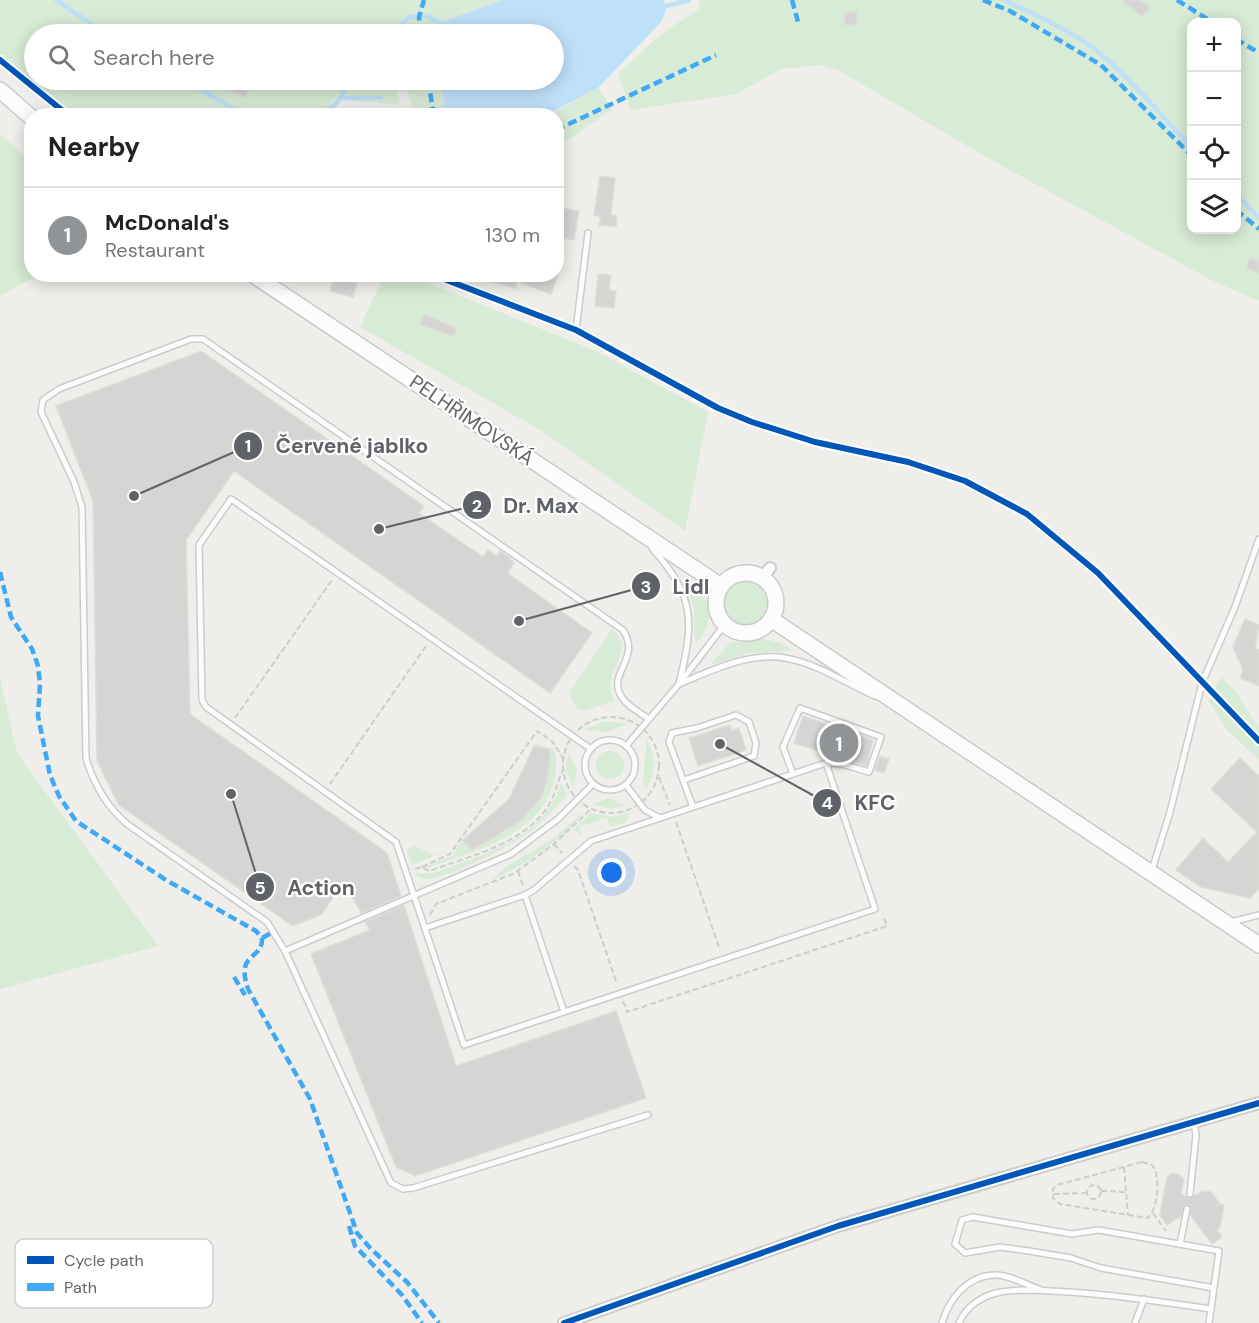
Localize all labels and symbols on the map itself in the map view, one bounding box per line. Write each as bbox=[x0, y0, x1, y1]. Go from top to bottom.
street label: PELHŘIMOVSKÁ bbox=[405, 369, 539, 471]
callout: Červené jablko bbox=[233, 426, 440, 465]
text: Červené jablko bbox=[276, 432, 428, 460]
text: 1 bbox=[245, 434, 251, 458]
callout: Dr. Max bbox=[462, 486, 591, 525]
text: Dr. Max bbox=[503, 492, 579, 520]
text: 2 bbox=[472, 494, 482, 518]
callout: Lidl bbox=[631, 567, 721, 606]
text: Lidl bbox=[673, 573, 709, 601]
text: 3 bbox=[641, 575, 651, 599]
pin: 1 bbox=[820, 720, 858, 766]
callout: KFC bbox=[812, 783, 907, 822]
text: KFC bbox=[855, 789, 895, 817]
text: 4 bbox=[821, 791, 833, 815]
your location bbox=[597, 858, 626, 887]
callout: Action bbox=[245, 868, 367, 907]
text: Action bbox=[287, 874, 355, 902]
text: 5 bbox=[254, 876, 266, 900]
legend bbox=[15, 1239, 213, 1308]
text: Cycle path bbox=[64, 1250, 144, 1271]
text: Path bbox=[64, 1277, 97, 1298]

